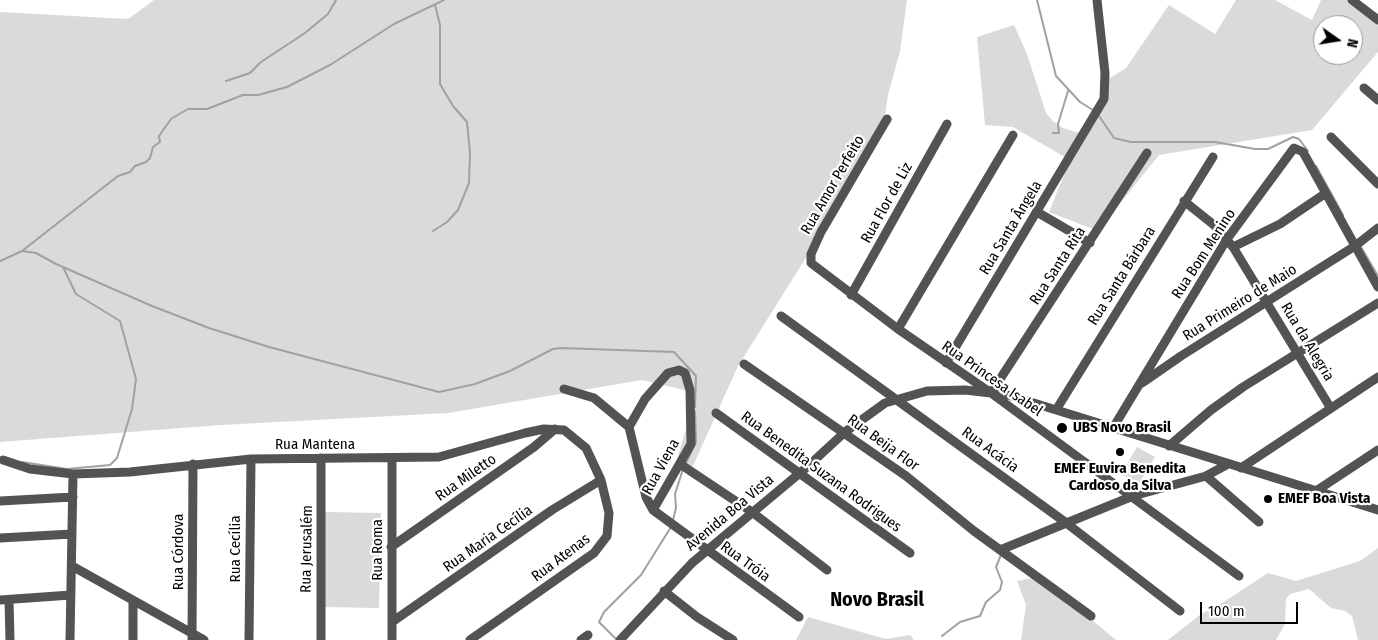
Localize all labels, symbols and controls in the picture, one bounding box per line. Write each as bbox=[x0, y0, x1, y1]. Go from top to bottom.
north arrow bbox=[1313, 15, 1363, 65]
text: N bbox=[1343, 37, 1361, 49]
street label: Rua Amor Perfeito bbox=[797, 132, 869, 238]
street label: Rua Flor de Liz bbox=[858, 160, 916, 246]
street label: Rua Santa Ângela bbox=[976, 178, 1046, 278]
street label: Rua Bom Menino bbox=[1168, 206, 1240, 302]
street label: Rua Santa Bárbara bbox=[1084, 223, 1160, 329]
street label: Rua Santa Rita bbox=[1026, 224, 1090, 308]
street label: Rua Primeiro de Maio bbox=[1180, 261, 1300, 345]
street label: Rua da Alegria bbox=[1277, 299, 1337, 385]
street label: Rua Princesa Isabel bbox=[938, 337, 1046, 421]
street label: Rua Benedita Suzana Rodrigues bbox=[737, 408, 905, 536]
street label: Rua Beija Flor bbox=[844, 411, 922, 475]
place label: UBS Novo Brasil bbox=[1073, 419, 1171, 437]
marker: UBS Novo Brasil bbox=[1055, 421, 1069, 435]
street label: Rua Acácia bbox=[958, 423, 1022, 477]
street label: Rua Mantena bbox=[275, 436, 355, 454]
street label: Rua Viena bbox=[638, 436, 684, 498]
marker: EMEF Euvira Benedita Cardoso da Silva bbox=[1114, 446, 1126, 458]
street label: Rua Miletto bbox=[432, 451, 500, 505]
place label: EMEF Euvira Benedita Cardoso da Silva bbox=[1054, 460, 1186, 495]
street label: Avenida Boa Vista bbox=[682, 471, 778, 555]
place label: EMEF Boa Vista bbox=[1278, 490, 1371, 508]
marker: EMEF Boa Vista bbox=[1262, 493, 1274, 505]
street label: Rua Maria Cecília bbox=[440, 502, 536, 576]
street label: Rua Jerusalém bbox=[297, 505, 317, 593]
street label: Rua Córdova bbox=[170, 514, 188, 590]
street label: Rua Cecília bbox=[227, 515, 245, 583]
street label: Rua Roma bbox=[369, 519, 387, 581]
street label: Rua Atenas bbox=[528, 530, 594, 586]
street label: Rua Tróia bbox=[717, 538, 773, 586]
district label: Novo Brasil bbox=[830, 588, 924, 612]
scale bar bbox=[1203, 592, 1300, 624]
text: 100 m bbox=[1208, 602, 1245, 620]

